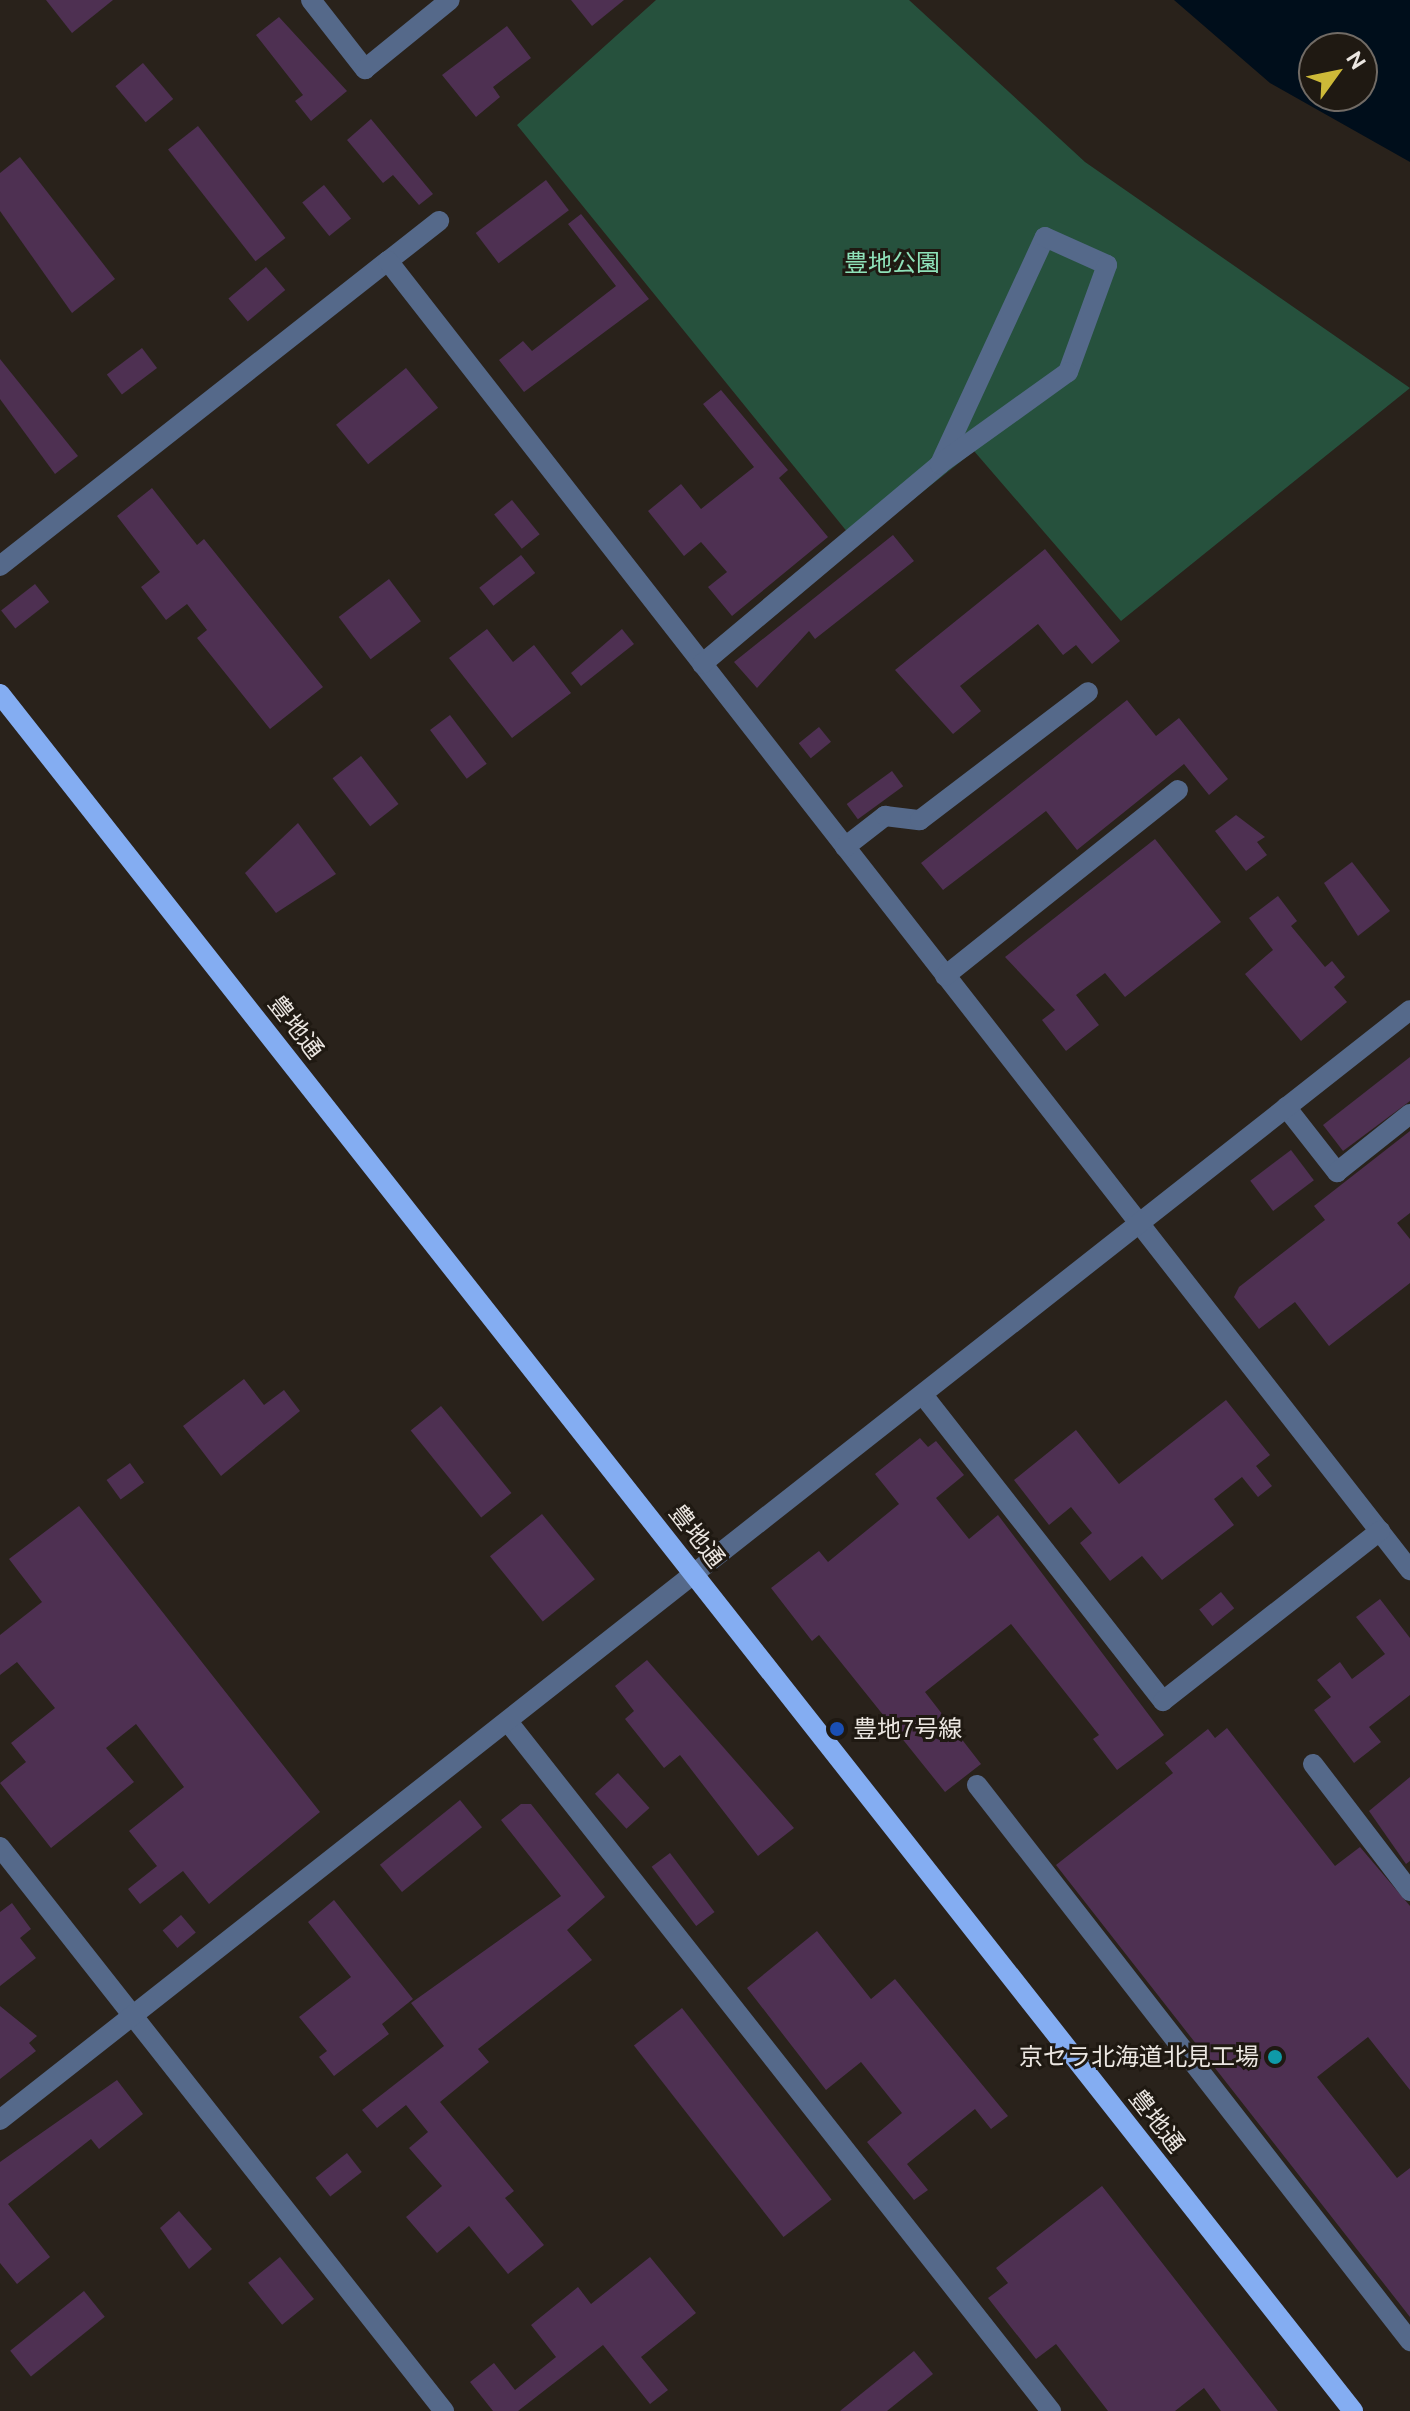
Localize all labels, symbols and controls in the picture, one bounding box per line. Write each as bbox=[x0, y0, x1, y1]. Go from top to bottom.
north arrow bbox=[1298, 32, 1378, 112]
text: N bbox=[1342, 46, 1372, 73]
park label: 豊地公園 bbox=[844, 249, 940, 277]
street label: 豊地通 bbox=[262, 990, 330, 1064]
street label: 豊地通 bbox=[663, 1499, 731, 1573]
place label: 豊地7号線 bbox=[853, 1715, 963, 1743]
marker: 豊地7号線 bbox=[828, 1720, 846, 1738]
place label: 京セラ北海道北見工場 bbox=[1019, 2043, 1259, 2071]
marker: 京セラ北海道北見工場 bbox=[1266, 2048, 1284, 2066]
street label: 豊地通 bbox=[1123, 2084, 1191, 2158]

